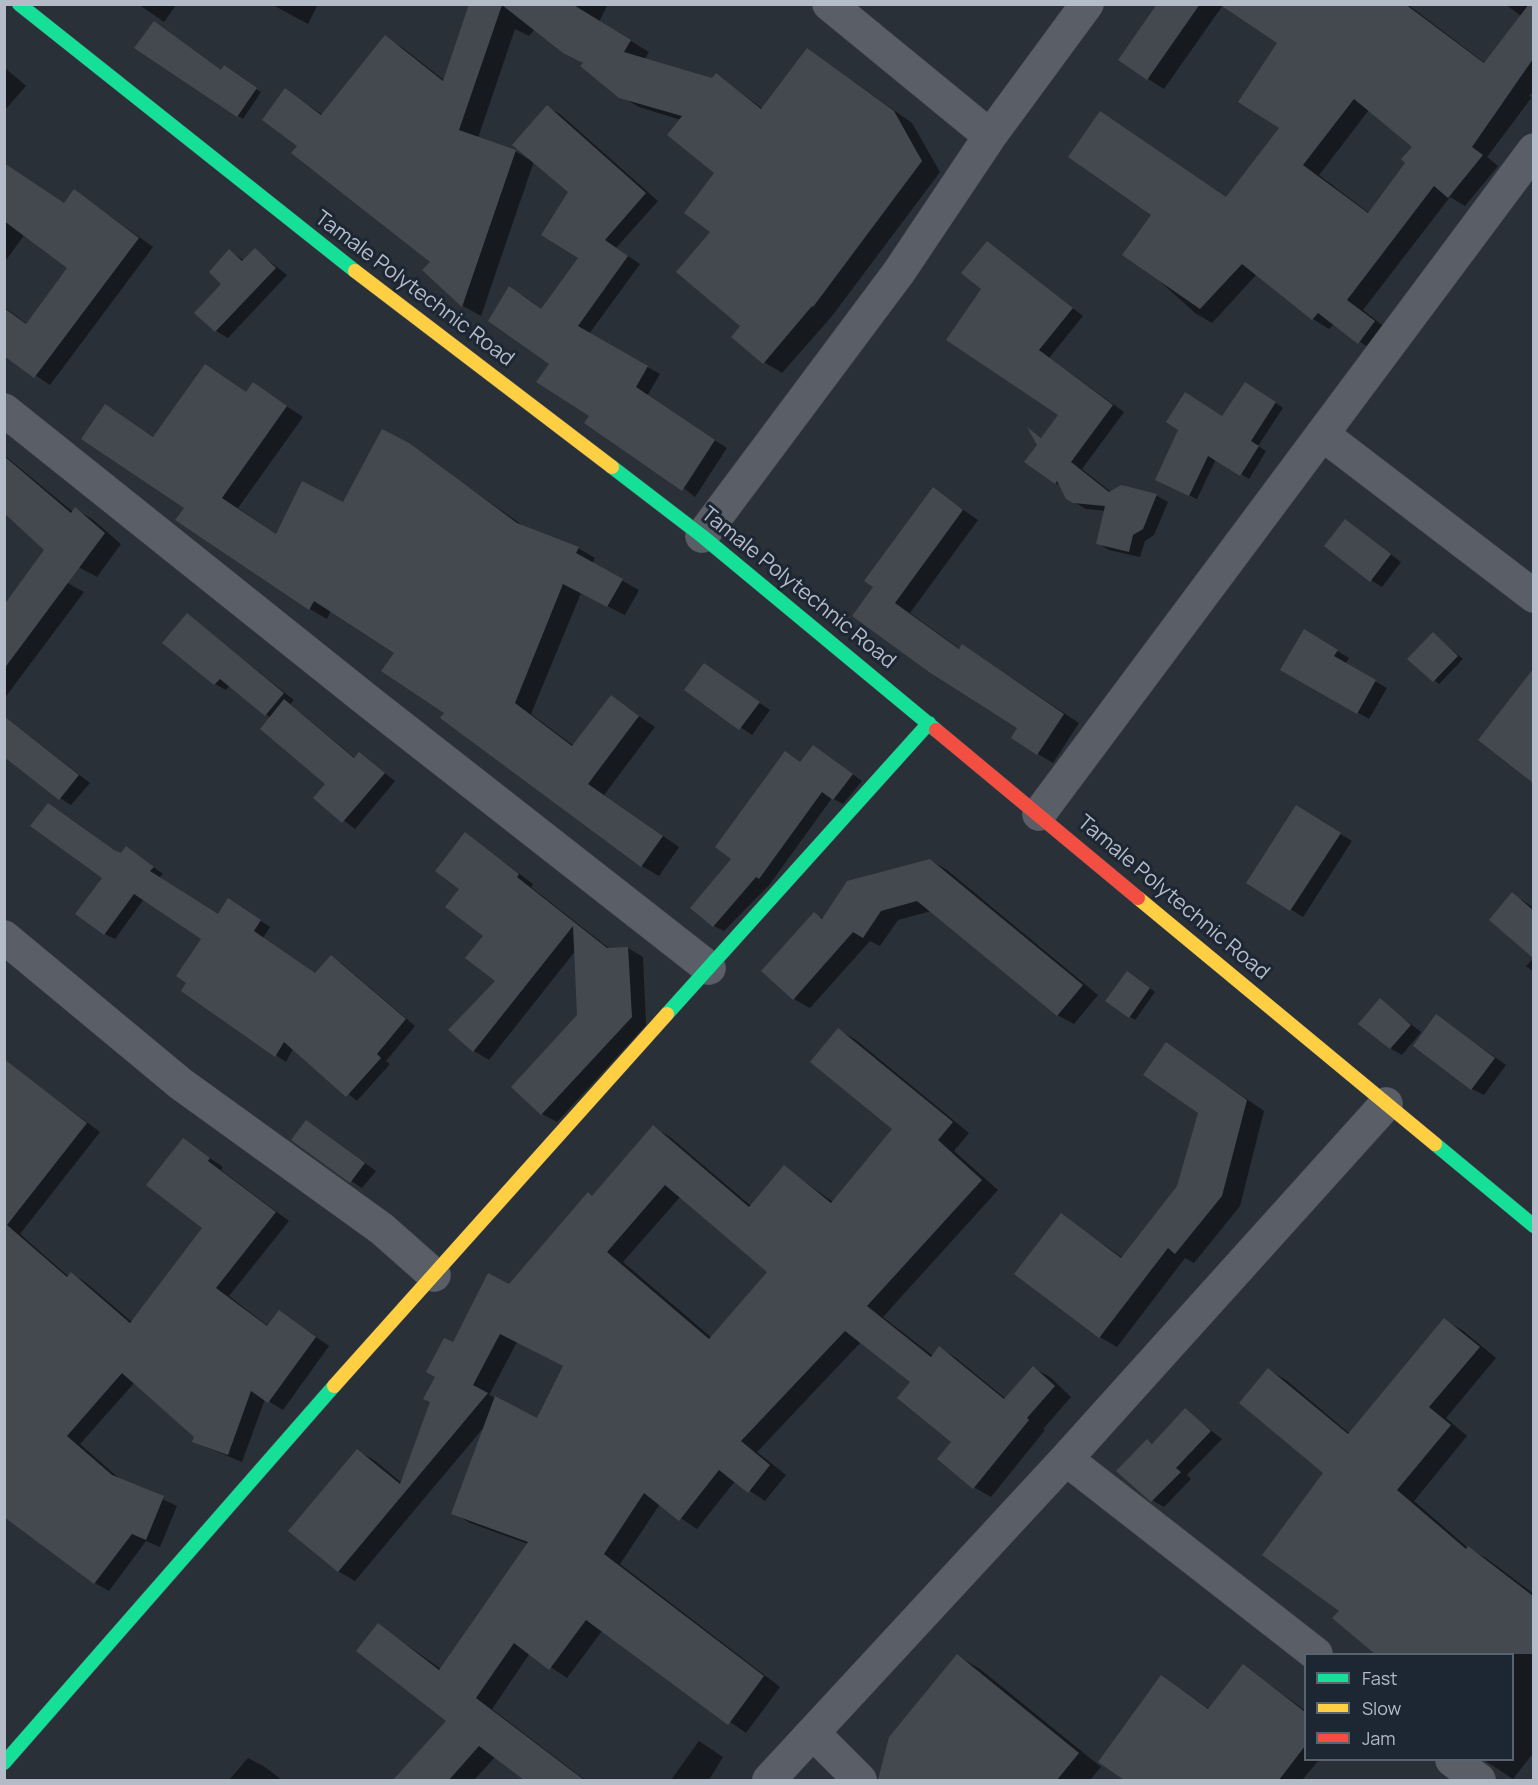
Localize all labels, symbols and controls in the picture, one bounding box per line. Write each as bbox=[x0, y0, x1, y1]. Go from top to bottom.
street label: Tamale Polytechnic Road bbox=[309, 206, 519, 372]
street label: Tamale Polytechnic Road bbox=[696, 502, 900, 674]
street label: Tamale Polytechnic Road bbox=[1072, 810, 1274, 986]
legend bbox=[1304, 1653, 1514, 1761]
text: Fast bbox=[1362, 1666, 1397, 1690]
text: Slow bbox=[1362, 1696, 1401, 1720]
text: Jam bbox=[1362, 1726, 1396, 1750]

